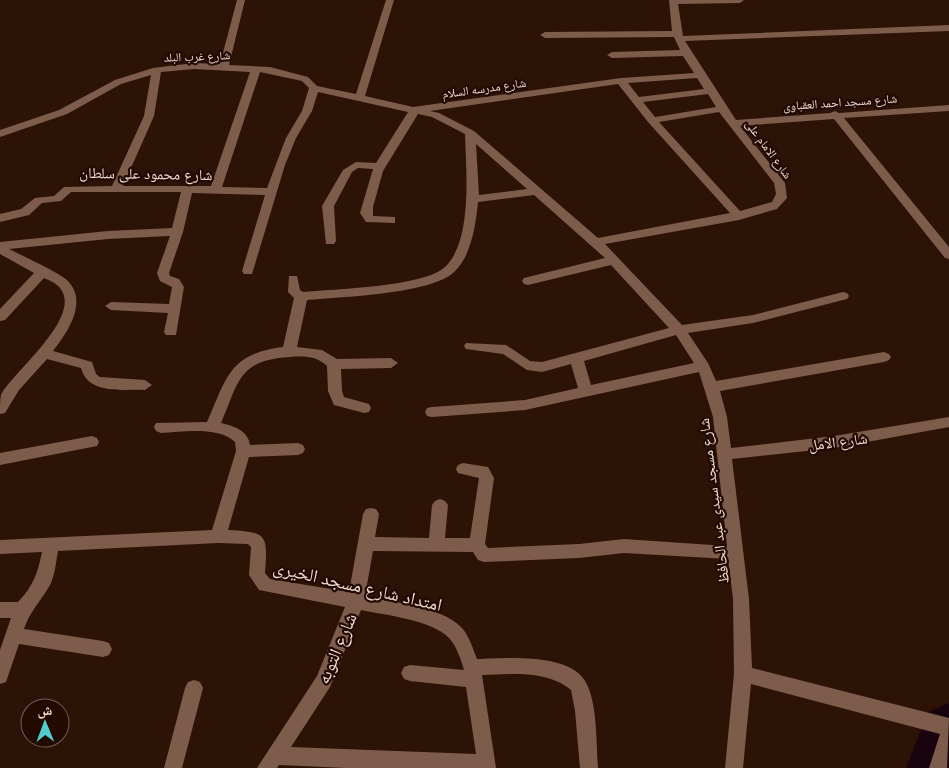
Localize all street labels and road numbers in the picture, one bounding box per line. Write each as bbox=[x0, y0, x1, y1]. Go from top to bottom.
street label: شارع غرب البلد bbox=[163, 47, 231, 66]
street label: شارع مدرسه السلام bbox=[441, 75, 527, 102]
street label: شارع مسجد احمد العقباوى bbox=[782, 91, 898, 114]
street label: شارع الامام على bbox=[742, 116, 796, 182]
street label: شارع محمود على سلطان bbox=[79, 163, 213, 185]
street label: شارع مسجد سيدى عبد الحافظ bbox=[694, 417, 734, 585]
street label: شارع الامل bbox=[807, 428, 869, 456]
street label: امتداد شارع مسجد الخيرى bbox=[271, 555, 445, 616]
street label: شارع التوبه bbox=[311, 609, 362, 687]

